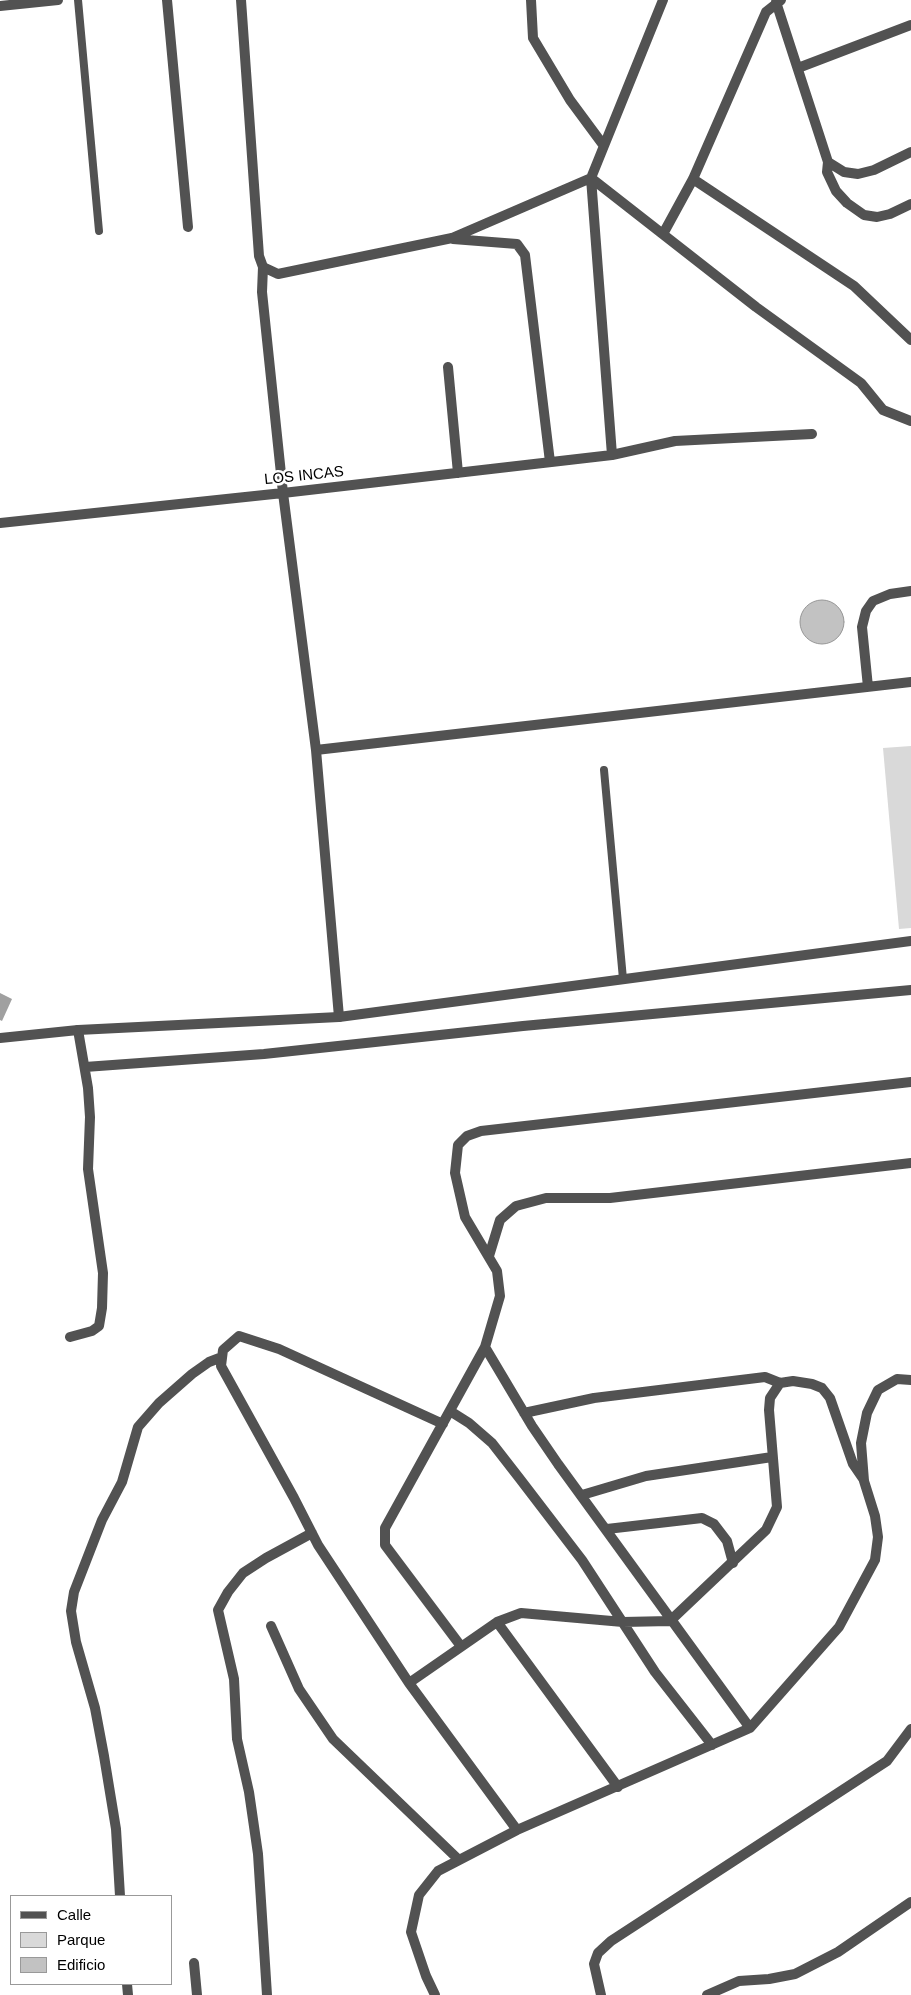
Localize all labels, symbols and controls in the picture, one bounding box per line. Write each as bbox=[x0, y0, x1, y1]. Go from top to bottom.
street label: LOS INCAS bbox=[263, 463, 345, 489]
legend bbox=[10, 1895, 172, 1985]
text: Calle bbox=[57, 1906, 91, 1923]
text: Parque bbox=[57, 1931, 105, 1948]
text: Edificio bbox=[57, 1956, 105, 1973]

